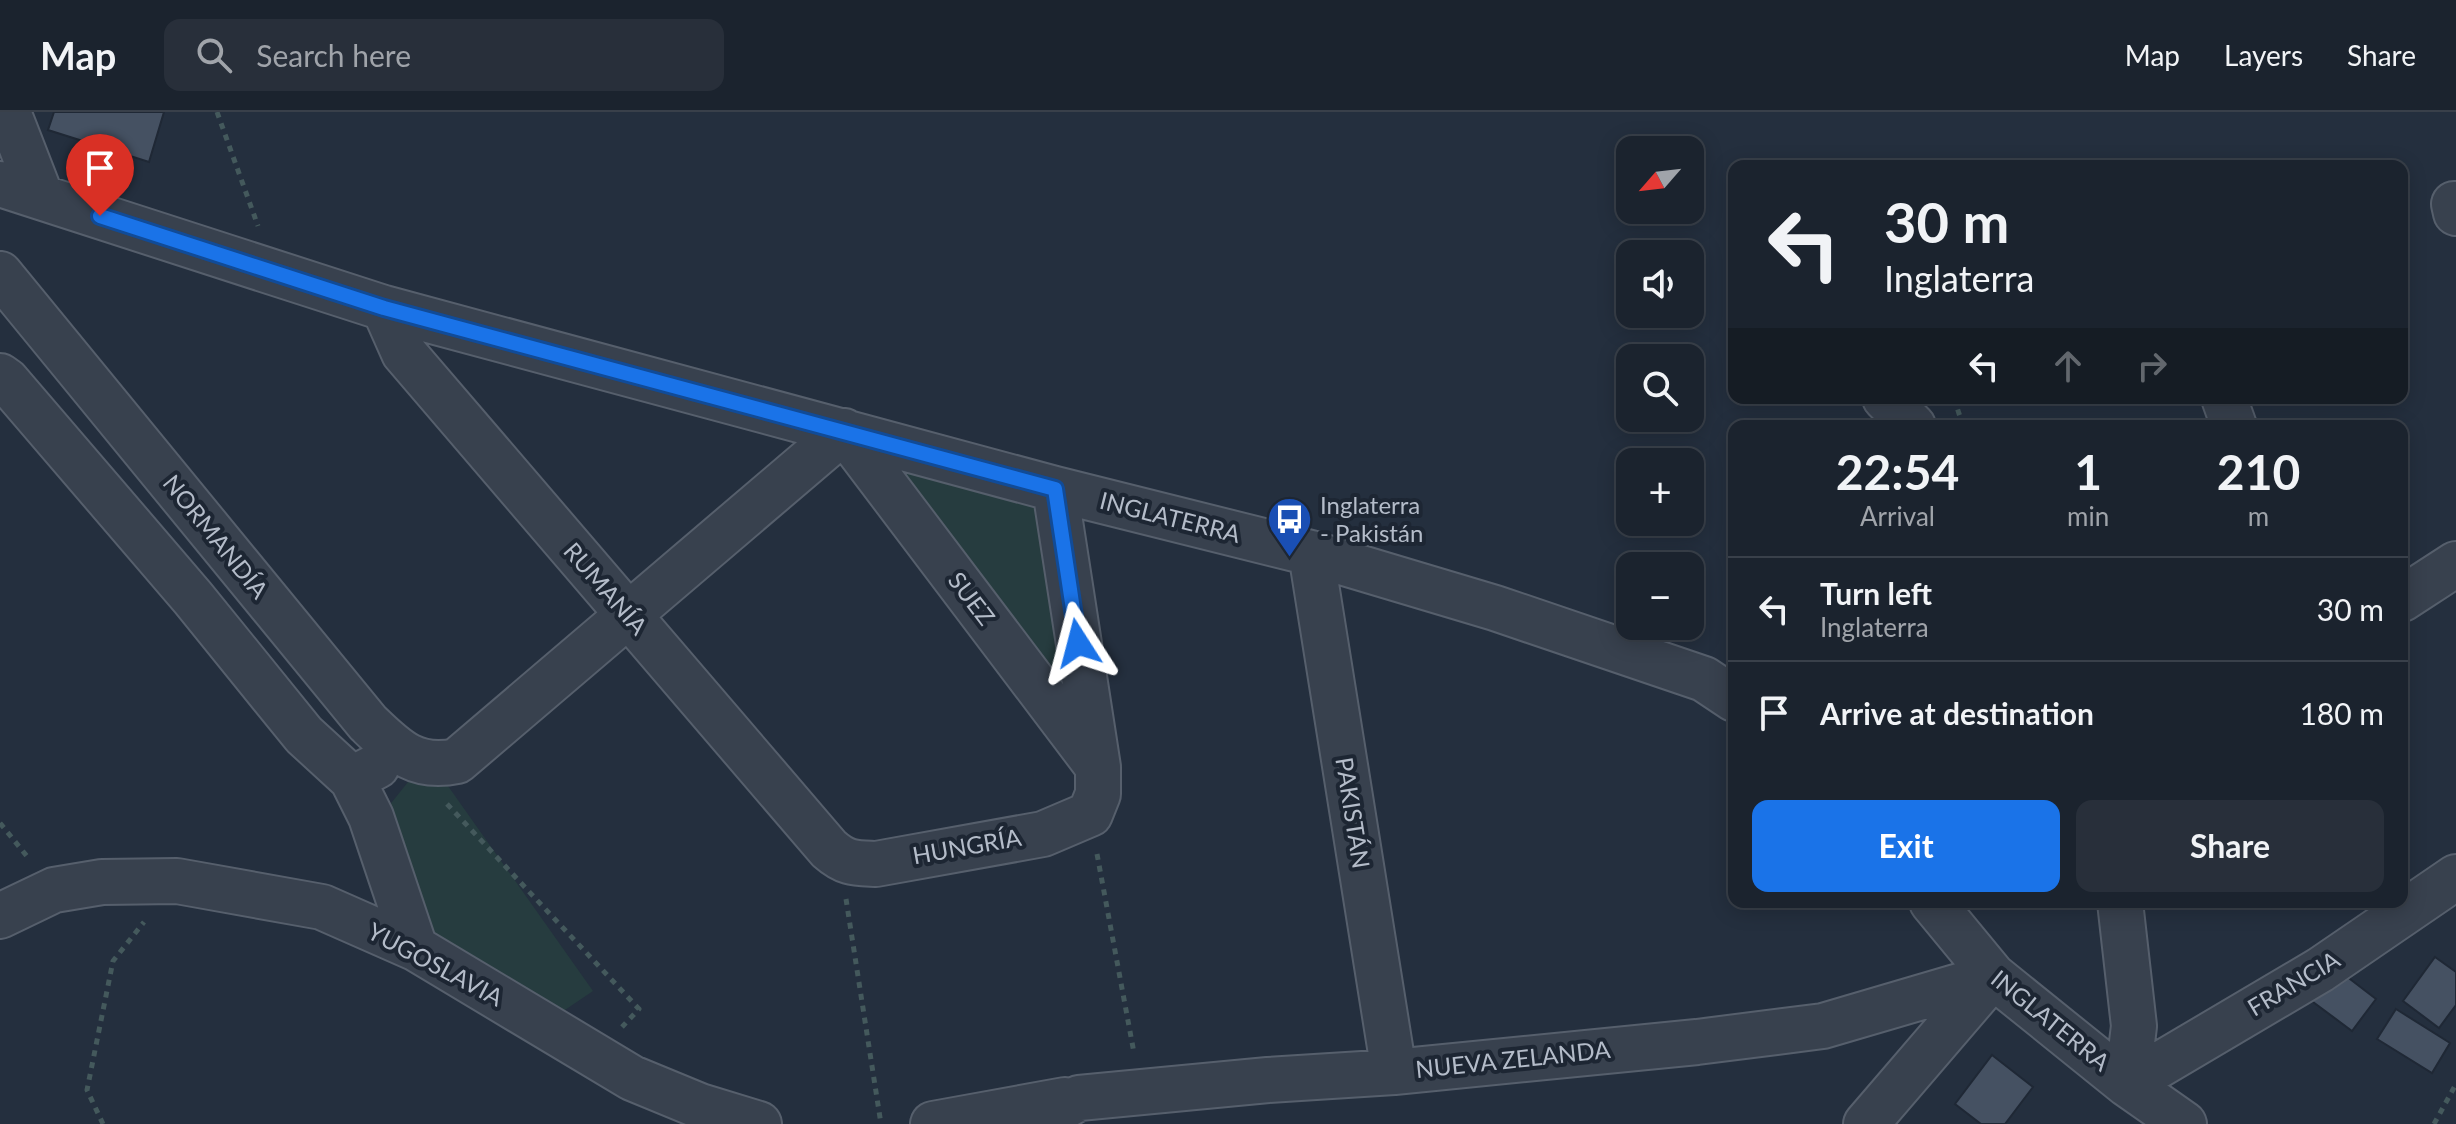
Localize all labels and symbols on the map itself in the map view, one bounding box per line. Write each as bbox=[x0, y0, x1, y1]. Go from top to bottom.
pin bbox=[66, 134, 134, 216]
north arrow bbox=[1616, 136, 1704, 224]
street label: NORMANDÍA bbox=[157, 468, 275, 604]
street label: INGLATERRA bbox=[1097, 485, 1244, 548]
place label: Inglaterra - Pakistán bbox=[1320, 490, 1423, 547]
bus stop icon: Inglaterra - Pakistán bbox=[1265, 496, 1313, 559]
street label: RUMANÍA bbox=[558, 536, 654, 641]
street label: SUEZ bbox=[943, 566, 1002, 630]
position arrow bbox=[1036, 601, 1120, 685]
street label: PAKISTÁN bbox=[1330, 755, 1377, 870]
street label: HUNGRÍA bbox=[910, 822, 1024, 869]
street label: YUGOSLAVIA bbox=[363, 916, 509, 1012]
street label: FRANCIA bbox=[2242, 944, 2345, 1021]
street label: INGLATERRA bbox=[1986, 963, 2117, 1077]
street label: NUEVA ZELANDA bbox=[1414, 1034, 1612, 1083]

